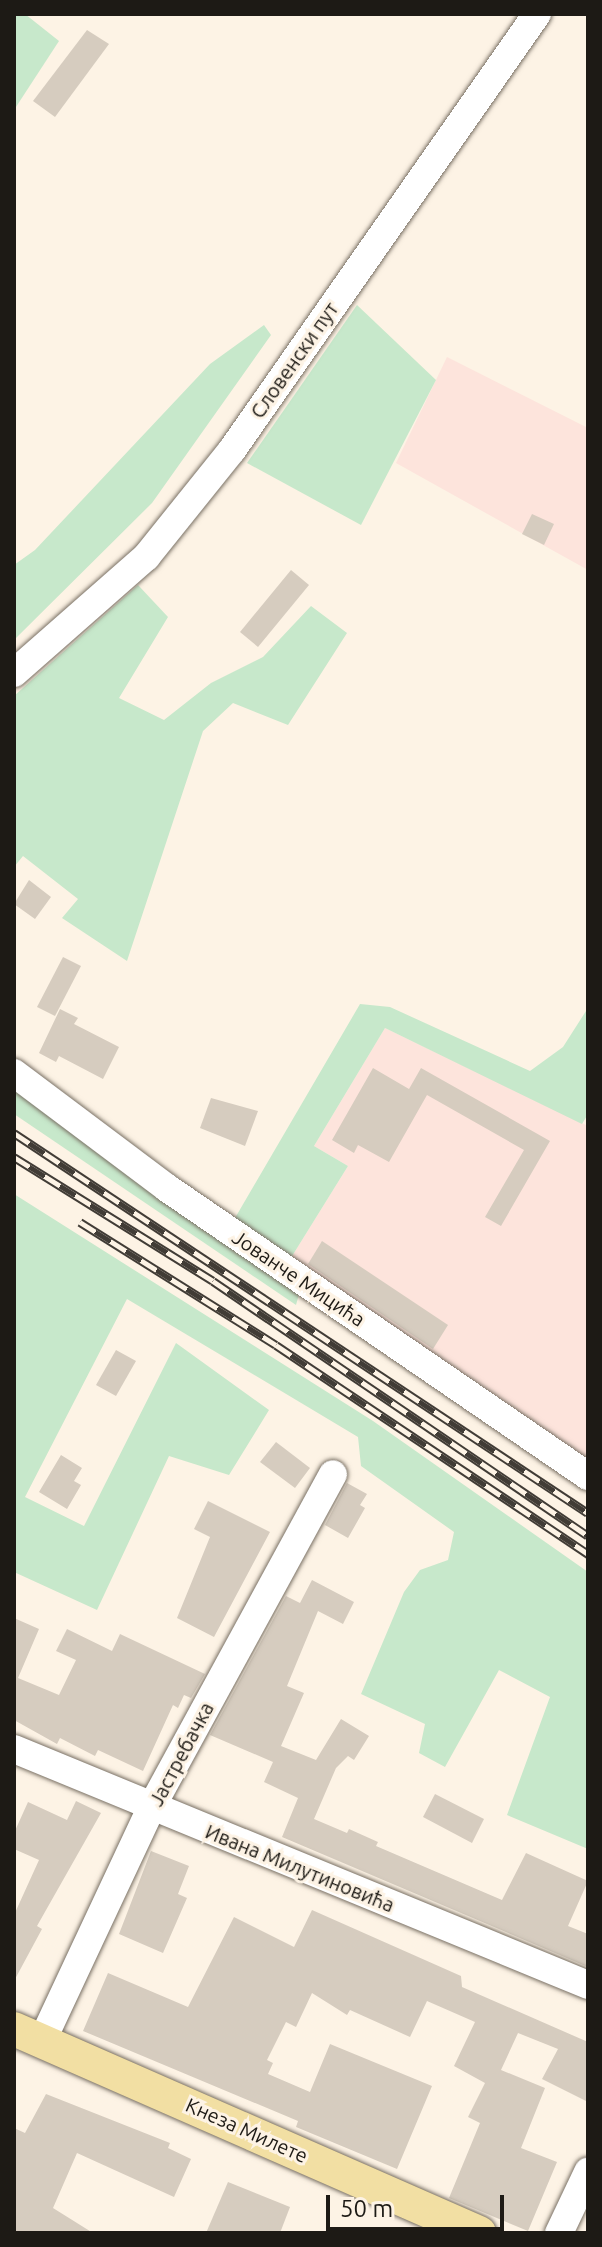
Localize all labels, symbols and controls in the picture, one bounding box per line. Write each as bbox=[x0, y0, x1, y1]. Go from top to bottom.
street label: Словенски пут bbox=[245, 297, 343, 423]
street label: Јованче Мицића bbox=[228, 1225, 370, 1331]
street label: Јастребачка bbox=[144, 1698, 218, 1810]
street label: Ивана Милутиновића bbox=[202, 1819, 398, 1917]
street label: Кнеза Милете bbox=[182, 2092, 312, 2168]
scale bar bbox=[330, 2179, 508, 2229]
text: 50 m bbox=[340, 2195, 393, 2222]

